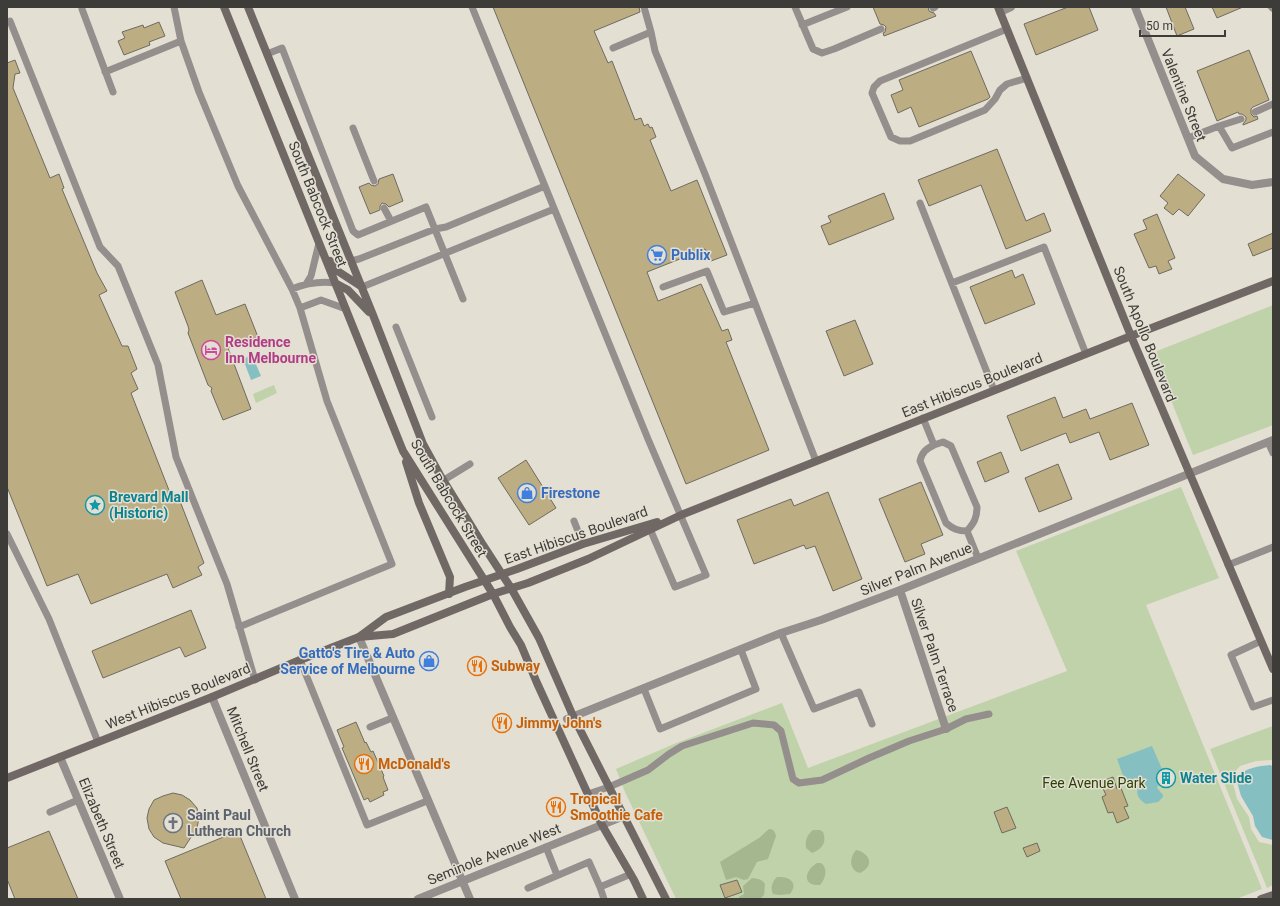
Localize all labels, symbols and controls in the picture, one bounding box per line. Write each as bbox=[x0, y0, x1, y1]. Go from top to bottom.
scale bar bbox=[1140, 12, 1225, 38]
text: 50 m bbox=[1146, 19, 1173, 33]
street label: Valentine Street bbox=[1158, 46, 1210, 144]
street label: South Babcock Street bbox=[285, 139, 351, 270]
supermarket icon: Publix bbox=[646, 244, 668, 266]
place label: Publix bbox=[671, 247, 711, 263]
street label: South Apollo Boulevard bbox=[1110, 264, 1180, 404]
place label: Residence Inn Melbourne bbox=[225, 334, 316, 366]
hotel icon: Residence Inn Melbourne bbox=[200, 339, 222, 361]
street label: East Hibiscus Boulevard bbox=[899, 349, 1045, 421]
street label: South Babcock Street bbox=[408, 436, 491, 560]
shop icon: Firestone bbox=[516, 482, 538, 504]
place label: Firestone bbox=[541, 485, 600, 501]
place label: Brevard Mall (Historic) bbox=[109, 489, 188, 522]
place icon: Brevard Mall (Historic) bbox=[84, 494, 106, 516]
street label: East Hibiscus Boulevard bbox=[502, 503, 650, 567]
street label: Silver Palm Avenue bbox=[858, 539, 974, 599]
street label: Silver Palm Terrace bbox=[908, 596, 962, 714]
place label: Gatto's Tire & Auto Service of Melbourne bbox=[280, 645, 415, 677]
shop icon: Gatto's Tire & Auto Service of Melbourne bbox=[418, 650, 440, 672]
restaurant icon: Subway bbox=[466, 655, 488, 677]
place label: Subway bbox=[491, 658, 541, 674]
street label: West Hibiscus Boulevard bbox=[103, 660, 253, 732]
street label: Mitchell Street bbox=[224, 704, 272, 794]
restaurant icon: Jimmy John's bbox=[491, 712, 513, 734]
place label: Jimmy John's bbox=[516, 715, 602, 731]
restaurant icon: McDonald's bbox=[353, 753, 375, 775]
place label: McDonald's bbox=[378, 756, 450, 772]
building icon: Water Slide bbox=[1155, 767, 1177, 789]
place label: Water Slide bbox=[1180, 770, 1252, 786]
street label: Elizabeth Street bbox=[76, 775, 129, 871]
park label: Fee Avenue Park bbox=[1042, 775, 1147, 791]
place label: Tropical Smoothie Cafe bbox=[570, 791, 663, 823]
restaurant icon: Tropical Smoothie Cafe bbox=[545, 796, 567, 818]
place label: Saint Paul Lutheran Church bbox=[187, 807, 291, 839]
church icon: Saint Paul Lutheran Church bbox=[162, 812, 184, 834]
street label: Seminole Avenue West bbox=[425, 820, 563, 888]

